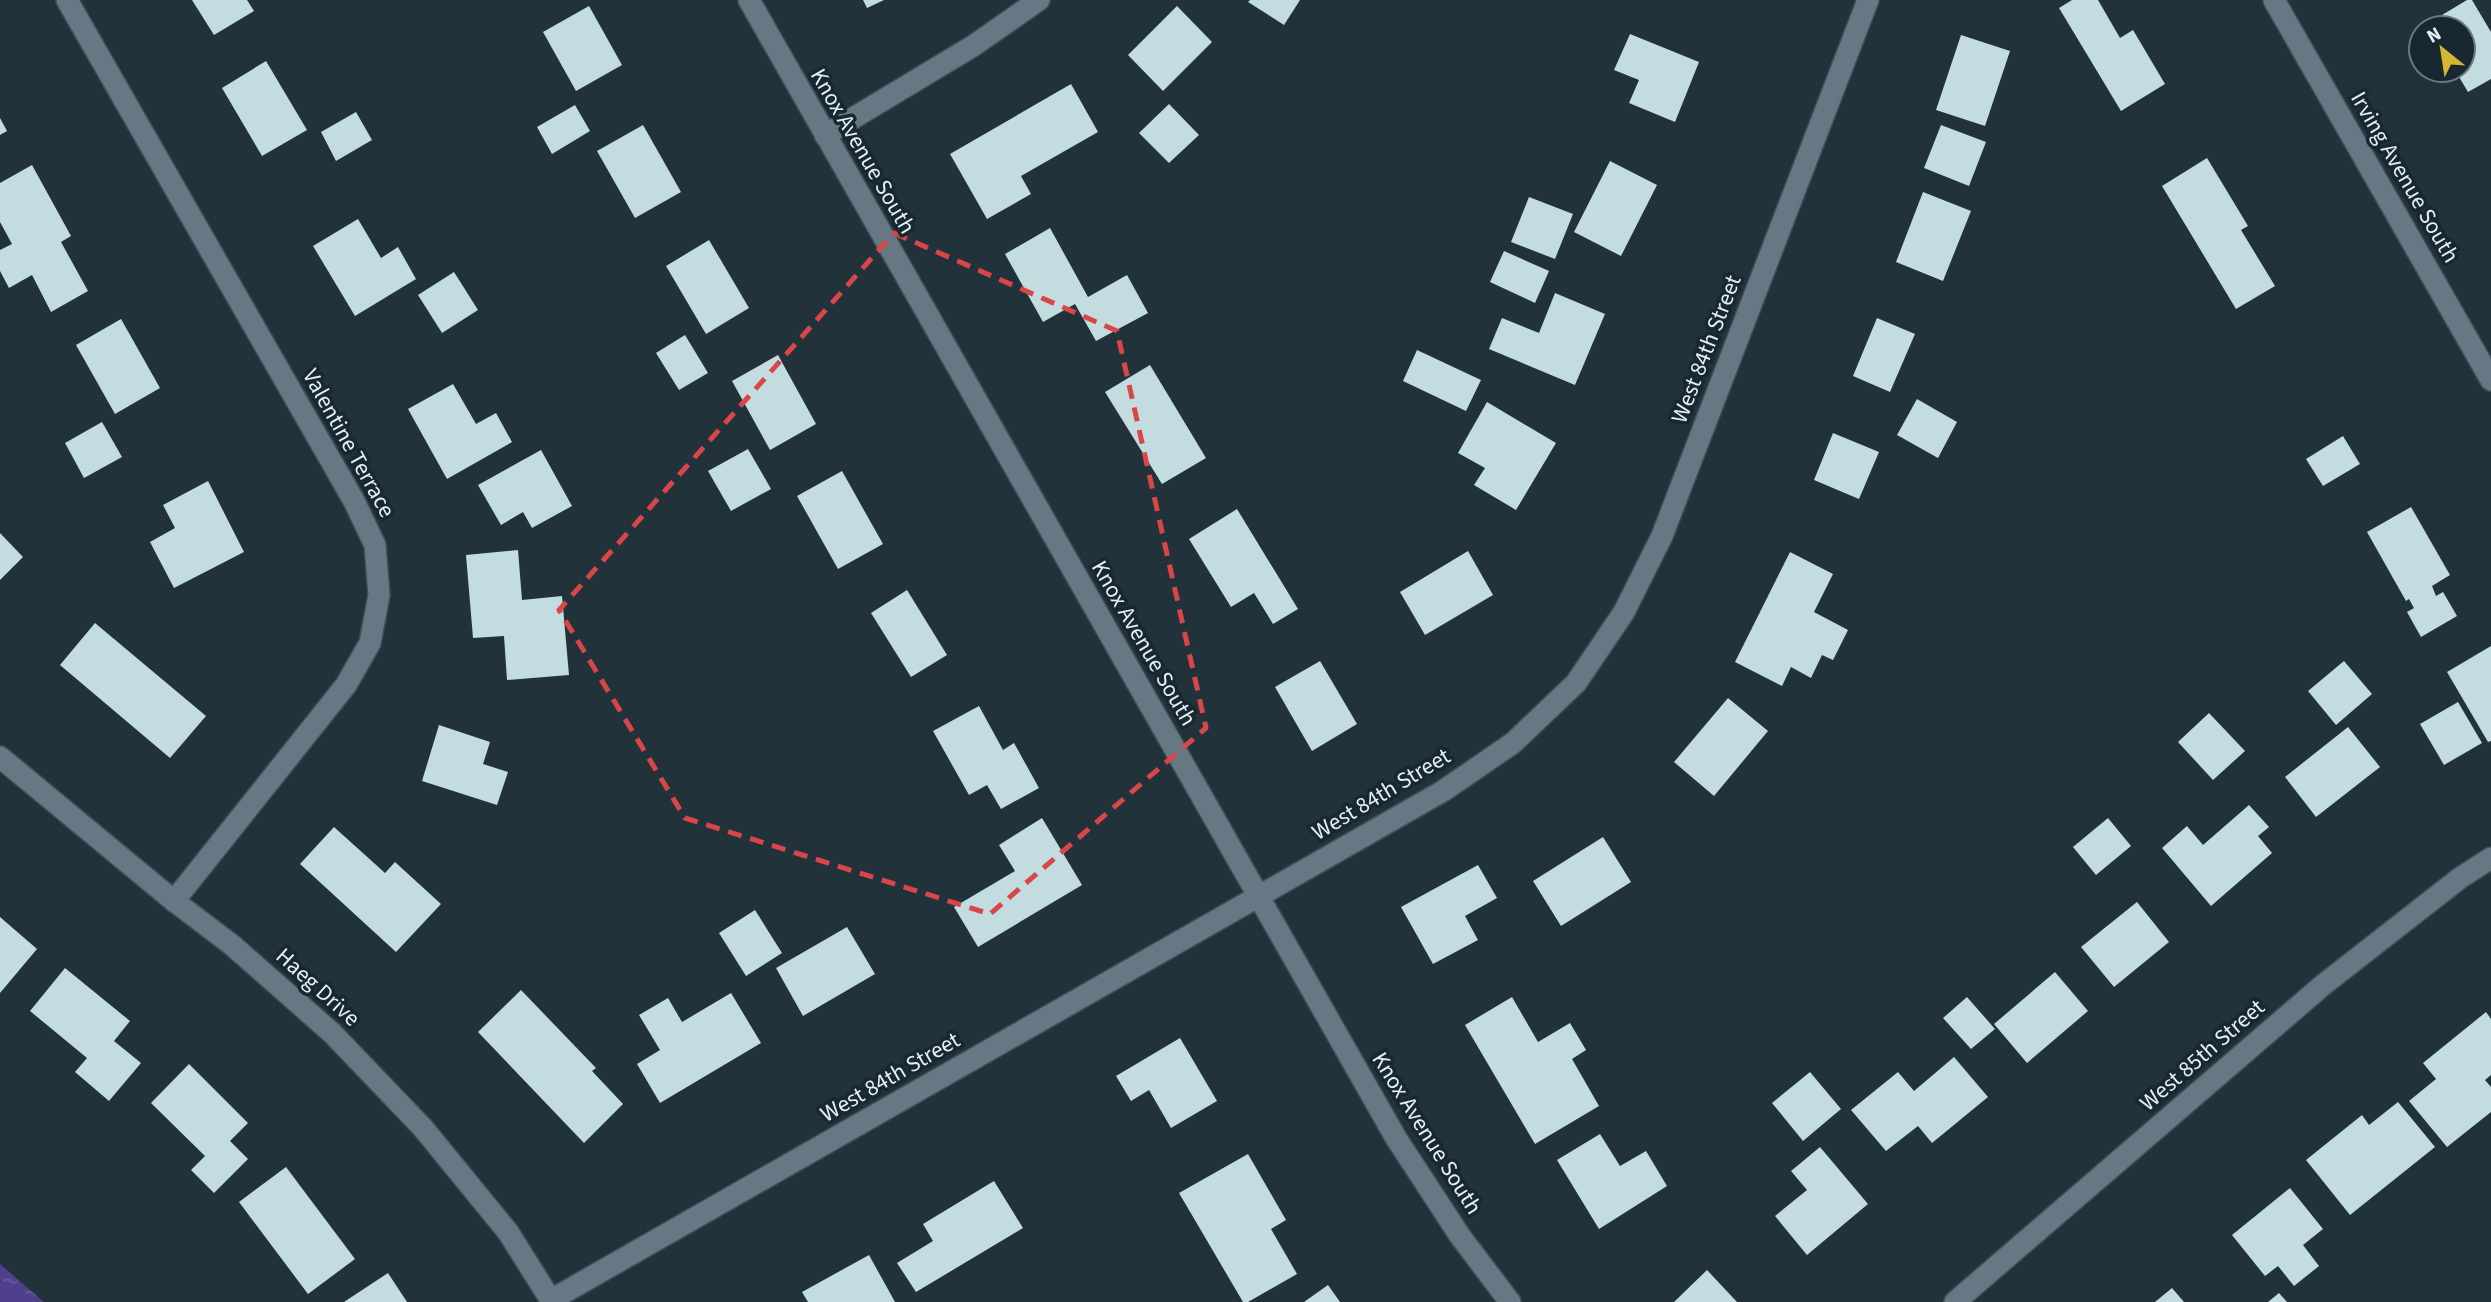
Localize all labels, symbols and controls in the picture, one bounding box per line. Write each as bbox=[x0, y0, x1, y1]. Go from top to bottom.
north arrow bbox=[2407, 14, 2477, 84]
text: N bbox=[2422, 21, 2446, 50]
street label: Knox Avenue South bbox=[802, 62, 924, 240]
street label: Irving Avenue South bbox=[2343, 85, 2467, 269]
street label: West 84th Street bbox=[1663, 270, 1750, 428]
street label: Valentine Terrace bbox=[294, 363, 404, 523]
street label: Knox Avenue South bbox=[1083, 554, 1205, 732]
street label: West 84th Street bbox=[1305, 739, 1457, 848]
street label: Haeg Drive bbox=[268, 940, 368, 1034]
street label: West 85th Street bbox=[2132, 991, 2272, 1119]
street label: West 84th Street bbox=[814, 1023, 966, 1130]
street label: Knox Avenue South bbox=[1364, 1045, 1490, 1221]

